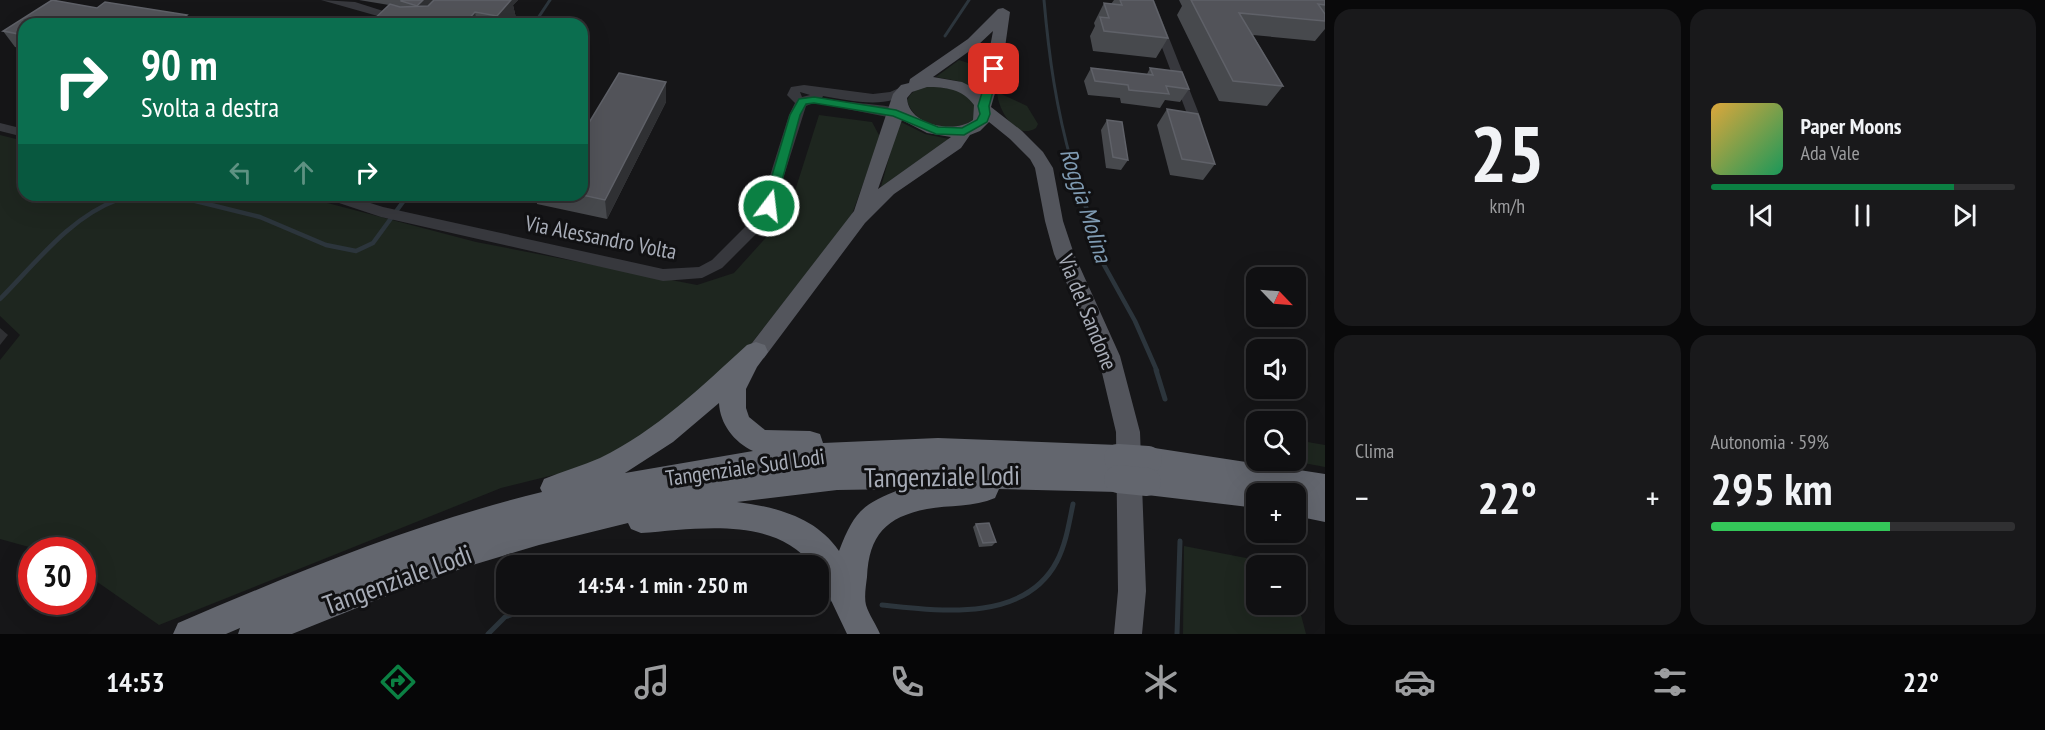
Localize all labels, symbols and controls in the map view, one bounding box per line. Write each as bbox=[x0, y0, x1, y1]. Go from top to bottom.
text: 90 m bbox=[141, 37, 218, 92]
icon: right bbox=[42, 42, 120, 120]
pin bbox=[968, 43, 1019, 94]
icon: arrive bbox=[977, 52, 1010, 85]
text: Svolta a destra bbox=[141, 90, 279, 124]
text: 25 bbox=[1470, 103, 1545, 204]
text: Paper Moons bbox=[1801, 112, 1902, 140]
text: Ada Vale bbox=[1801, 140, 1860, 166]
water label: Roggia Molina bbox=[1053, 144, 1119, 267]
icon: left bbox=[224, 156, 257, 189]
icon: ahead bbox=[287, 156, 320, 189]
icon: right bbox=[350, 156, 383, 189]
position arrow bbox=[737, 174, 801, 238]
text: km/h bbox=[1490, 193, 1525, 219]
icon: previous bbox=[1745, 199, 1778, 232]
icon: pause bbox=[1846, 199, 1879, 232]
icon: next bbox=[1948, 199, 1981, 232]
street label: Via Alessandro Volta bbox=[522, 208, 679, 265]
street label: Via del Sandone bbox=[1052, 249, 1124, 374]
north arrow bbox=[1246, 267, 1306, 327]
map controls bbox=[1246, 267, 1306, 615]
button: sound bbox=[1246, 339, 1306, 399]
button: search bbox=[1246, 411, 1306, 471]
text: Autonomia · 59% bbox=[1711, 429, 1829, 455]
text: Clima bbox=[1355, 438, 1394, 464]
street label: Tangenziale Sud Lodi bbox=[664, 442, 826, 492]
street label: Tangenziale Lodi bbox=[864, 458, 1020, 494]
text: 295 km bbox=[1711, 459, 1833, 517]
text: 22° bbox=[1478, 468, 1537, 526]
text: − bbox=[1355, 476, 1369, 519]
text: + bbox=[1646, 476, 1660, 519]
button: + bbox=[1246, 483, 1306, 543]
street label: Tangenziale Lodi bbox=[318, 536, 476, 622]
speed limit sign: 30 bbox=[18, 537, 96, 615]
button: − bbox=[1246, 555, 1306, 615]
text: 14:54 · 1 min · 250 m bbox=[577, 571, 748, 599]
icon: directions bbox=[377, 661, 419, 703]
icon: music bbox=[631, 661, 673, 703]
icon: phone bbox=[886, 661, 928, 703]
icon: climate bbox=[1140, 661, 1182, 703]
icon: car bbox=[1394, 661, 1436, 703]
icon: filters bbox=[1649, 661, 1691, 703]
text: 14:53 bbox=[106, 665, 165, 699]
text: 22° bbox=[1903, 665, 1939, 699]

